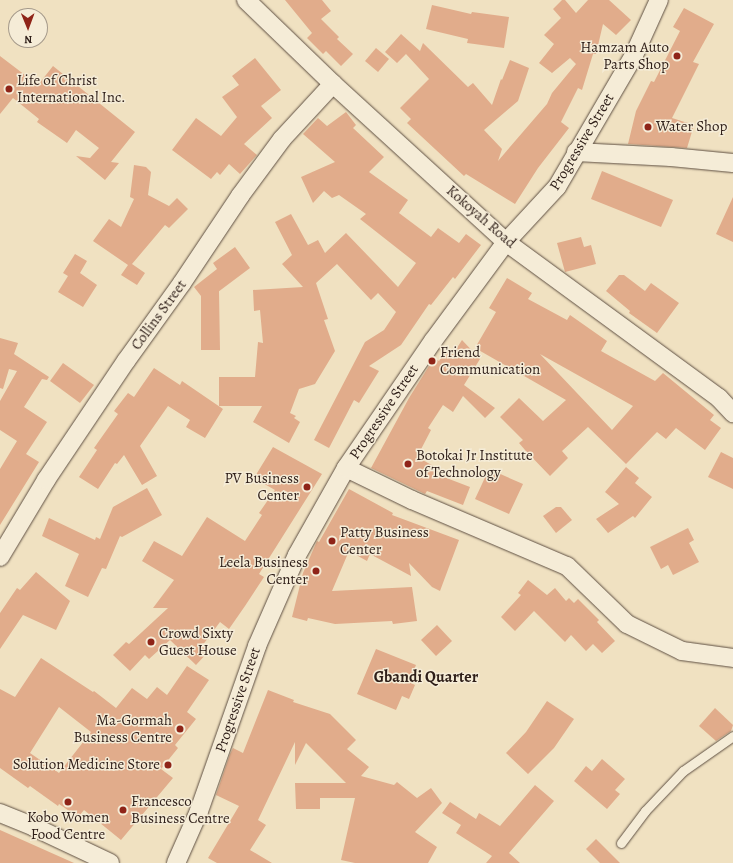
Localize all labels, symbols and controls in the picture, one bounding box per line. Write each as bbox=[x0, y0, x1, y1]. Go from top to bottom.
north arrow bbox=[8, 8, 48, 48]
text: N bbox=[24, 32, 32, 47]
place label: Hamzam Auto Parts Shop bbox=[580, 38, 669, 73]
marker: Hamzam Auto Parts Shop bbox=[672, 51, 682, 61]
place label: Life of Christ International Inc. bbox=[17, 71, 126, 106]
marker: Life of Christ International Inc. bbox=[4, 84, 14, 94]
street label: Progressive Street bbox=[546, 90, 618, 194]
place label: Water Shop bbox=[656, 118, 727, 136]
marker: Water Shop bbox=[643, 122, 653, 132]
street label: Kokoyah Road bbox=[442, 182, 520, 252]
street label: Collins Street bbox=[128, 276, 190, 354]
place label: Friend Communication bbox=[440, 343, 540, 378]
marker: Friend Communication bbox=[427, 356, 437, 366]
street label: Progressive Street bbox=[346, 361, 422, 463]
place label: Botokai Jr Institute of Technology bbox=[416, 446, 533, 481]
marker: Botokai Jr Institute of Technology bbox=[403, 459, 413, 469]
place label: PV Business Center bbox=[224, 469, 299, 504]
marker: PV Business Center bbox=[302, 482, 312, 492]
place label: Patty Business Center bbox=[340, 523, 429, 558]
marker: Patty Business Center bbox=[327, 536, 337, 546]
place label: Leela Business Center bbox=[219, 553, 308, 588]
marker: Leela Business Center bbox=[311, 566, 321, 576]
place label: Crowd Sixty Guest House bbox=[159, 624, 237, 659]
marker: Crowd Sixty Guest House bbox=[146, 637, 156, 647]
street label: Progressive Street bbox=[212, 645, 264, 755]
district label: Gbandi Quarter bbox=[374, 667, 478, 687]
place label: Ma-Gormah Business Centre bbox=[73, 711, 172, 746]
marker: Ma-Gormah Business Centre bbox=[175, 724, 185, 734]
place label: Solution Medicine Store bbox=[13, 756, 160, 774]
marker: Solution Medicine Store bbox=[163, 760, 173, 770]
place label: Francesco Business Centre bbox=[131, 792, 230, 827]
marker: Kobo Women Food Centre bbox=[63, 797, 73, 807]
marker: Francesco Business Centre bbox=[118, 805, 128, 815]
place label: Kobo Women Food Centre bbox=[27, 808, 109, 843]

